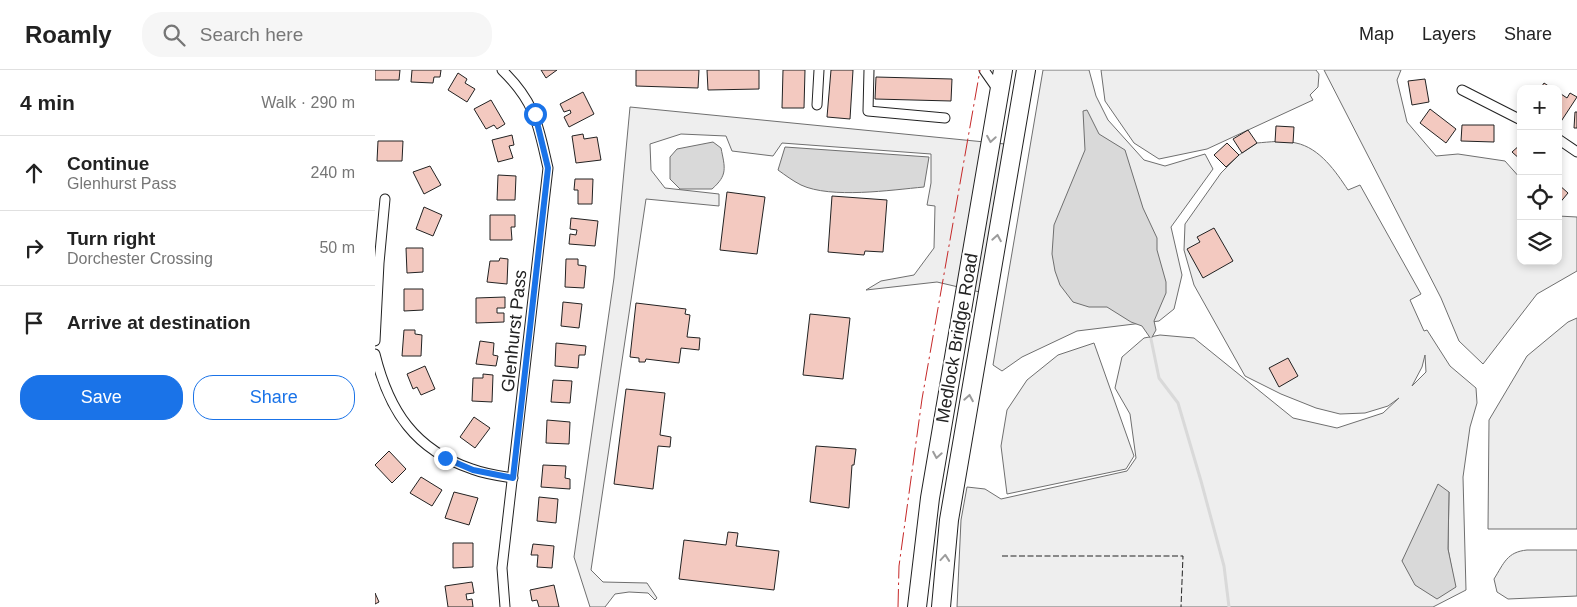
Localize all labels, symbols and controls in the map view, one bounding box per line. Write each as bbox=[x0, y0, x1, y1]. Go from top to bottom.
search box bbox=[142, 12, 492, 57]
text: Roamly bbox=[25, 21, 112, 48]
icon: search bbox=[160, 21, 188, 49]
text: Search here bbox=[200, 24, 303, 45]
text: Map bbox=[1359, 24, 1394, 44]
text: Layers bbox=[1422, 24, 1476, 44]
text: Share bbox=[1504, 24, 1552, 44]
map controls bbox=[1517, 85, 1562, 265]
button: + bbox=[1517, 85, 1562, 130]
text: 4 min bbox=[20, 91, 75, 114]
text: Walk · 290 m bbox=[261, 94, 355, 111]
route start bbox=[524, 103, 547, 126]
button: − bbox=[1517, 130, 1562, 175]
one-way arrow bbox=[986, 135, 997, 143]
text: Continue bbox=[67, 153, 149, 174]
icon: ahead bbox=[20, 159, 48, 187]
text: 240 m bbox=[311, 164, 355, 181]
text: Glenhurst Pass bbox=[67, 175, 176, 192]
button: locate bbox=[1517, 175, 1562, 220]
button: layers bbox=[1517, 220, 1562, 265]
text: Turn right bbox=[67, 228, 155, 249]
one-way arrow bbox=[992, 233, 1002, 242]
icon: right bbox=[20, 234, 48, 262]
text: 50 m bbox=[319, 239, 355, 256]
text: Dorchester Crossing bbox=[67, 250, 213, 267]
street label: Medlock Bridge Road bbox=[932, 252, 982, 424]
street label: Glenhurst Pass bbox=[498, 269, 530, 393]
icon: arrive bbox=[20, 309, 48, 337]
text: Arrive at destination bbox=[67, 312, 251, 333]
button: Save bbox=[20, 375, 183, 420]
button: Share bbox=[193, 375, 355, 420]
one-way arrow bbox=[964, 393, 974, 402]
route end bbox=[434, 447, 457, 470]
one-way arrow bbox=[933, 450, 943, 459]
one-way arrow bbox=[939, 554, 950, 562]

